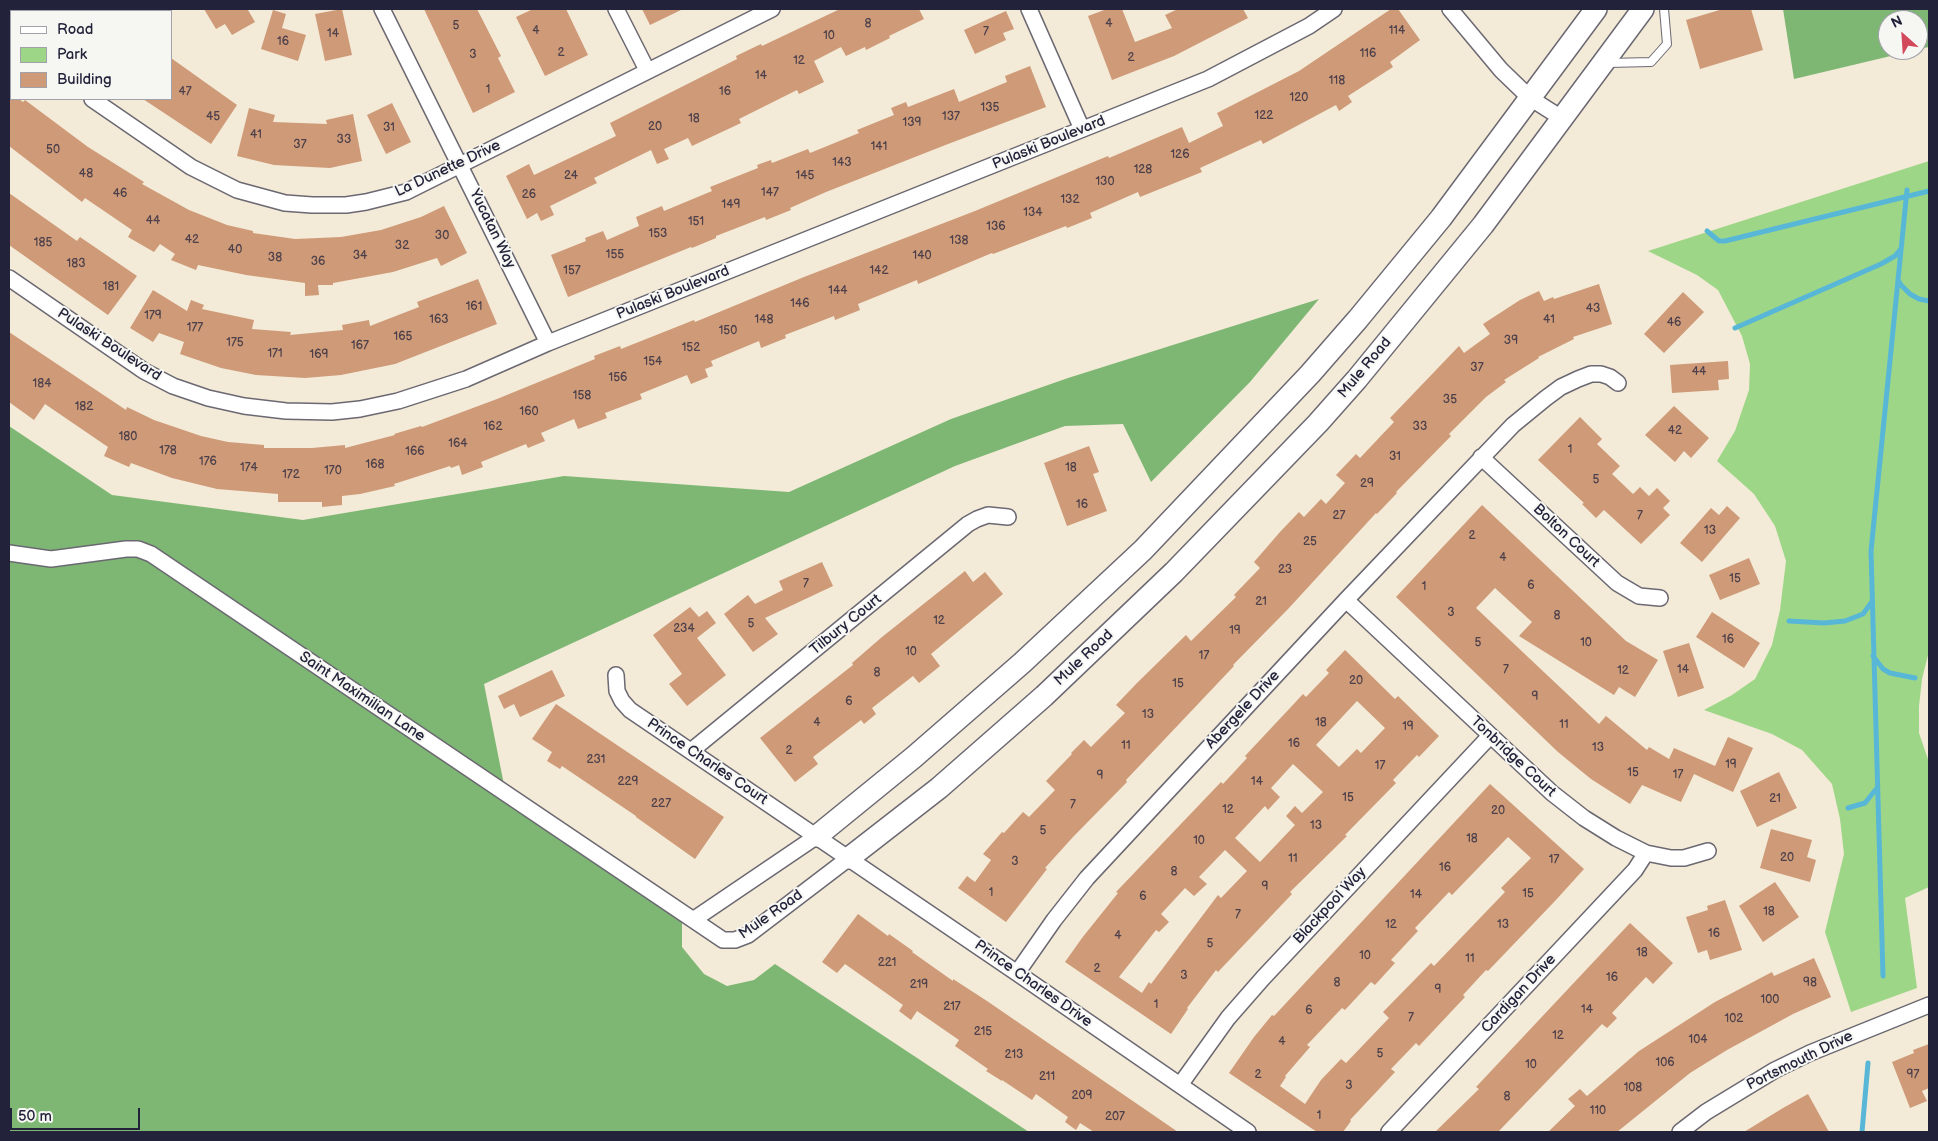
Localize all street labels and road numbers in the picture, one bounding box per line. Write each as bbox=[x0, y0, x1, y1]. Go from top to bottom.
street label: Pulaski Boulevard bbox=[990, 112, 1108, 174]
street label: La Dunette Drive bbox=[392, 137, 504, 201]
street label: Yucatan Way bbox=[465, 186, 519, 272]
street label: Pulaski Boulevard bbox=[614, 262, 732, 324]
street label: Pulaski Boulevard bbox=[54, 305, 164, 385]
street label: Mule Road bbox=[1334, 334, 1396, 402]
street label: Bolton Court bbox=[1529, 500, 1603, 572]
street label: Tilbury Court bbox=[807, 591, 885, 659]
street label: Mule Road bbox=[1051, 626, 1117, 690]
street label: Saint Maximilian Lane bbox=[296, 648, 428, 746]
street label: Abergele Drive bbox=[1202, 667, 1284, 753]
street label: Tonbridge Court bbox=[1467, 713, 1559, 801]
street label: Prince Charles Court bbox=[643, 715, 771, 809]
street label: Blackpool Way bbox=[1290, 864, 1370, 948]
street label: Mule Road bbox=[736, 886, 806, 944]
street label: Prince Charles Drive bbox=[971, 937, 1095, 1031]
street label: Cardigan Drive bbox=[1478, 951, 1560, 1037]
street label: Portsmouth Drive bbox=[1744, 1027, 1856, 1095]

